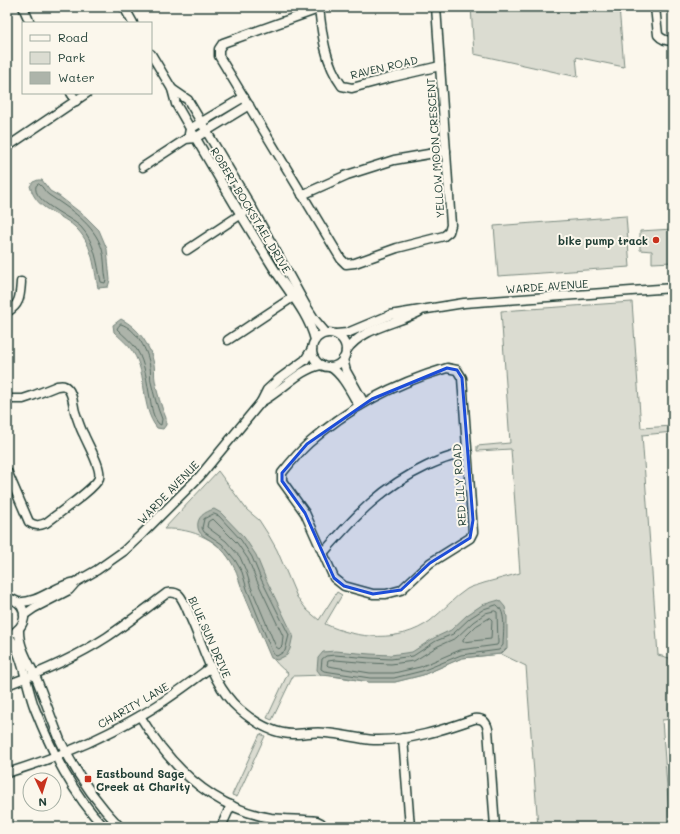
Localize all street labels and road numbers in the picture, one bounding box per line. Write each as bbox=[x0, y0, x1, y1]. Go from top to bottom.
street label: RAVEN ROAD bbox=[349, 52, 419, 82]
street label: YELLOW MOON CRESCENT bbox=[423, 77, 447, 219]
street label: ROBERT BOCKSTAEL DRIVE bbox=[207, 144, 295, 276]
street label: WARDE AVENUE bbox=[505, 276, 589, 296]
street label: RED LILY ROAD bbox=[449, 443, 469, 527]
street label: WARDE AVENUE bbox=[134, 457, 202, 527]
street label: BLUE SUN DRIVE bbox=[185, 594, 235, 680]
street label: CHARITY LANE bbox=[95, 679, 171, 731]

